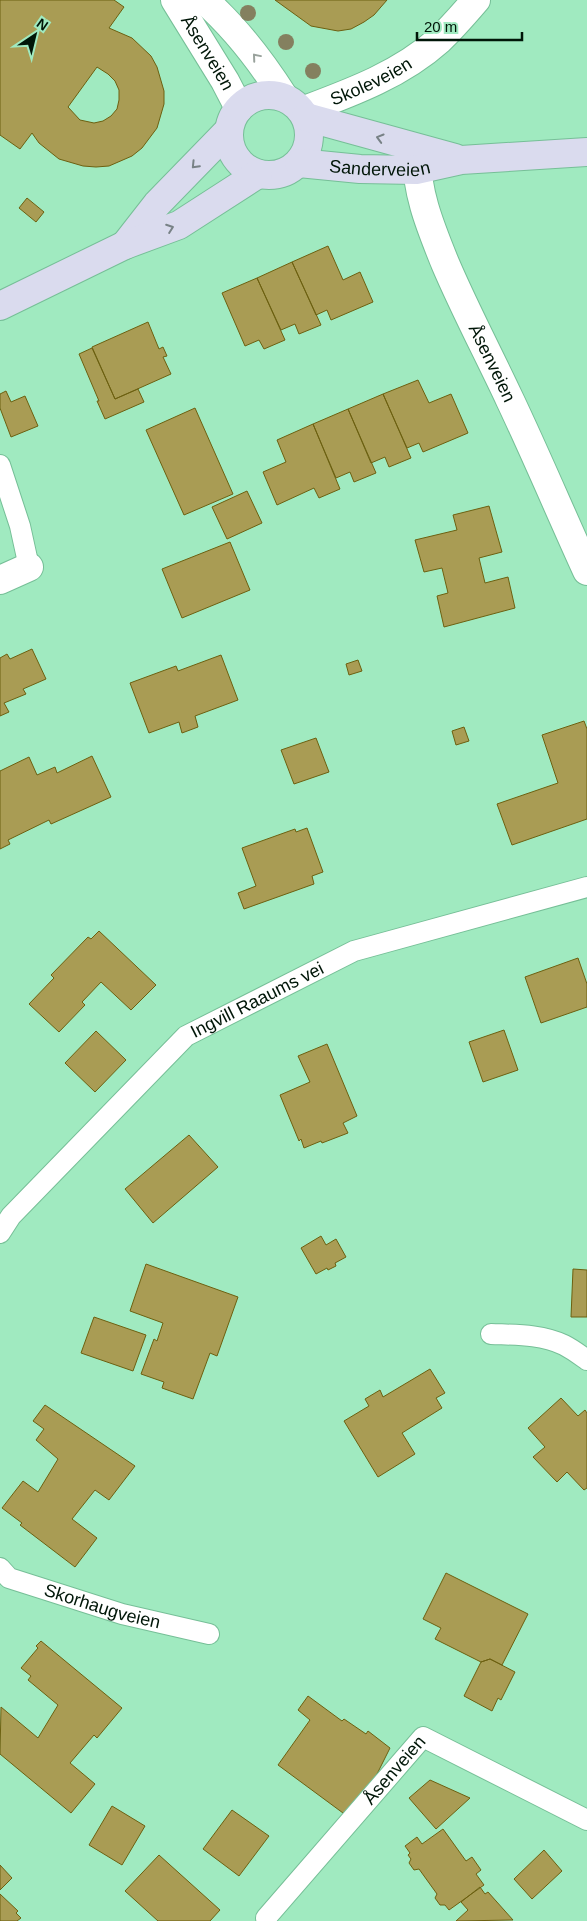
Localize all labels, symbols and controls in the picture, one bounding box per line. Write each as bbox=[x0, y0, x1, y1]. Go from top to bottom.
north arrow bbox=[10, 10, 60, 60]
scale bar bbox=[417, 10, 522, 42]
street label: Åsenveien bbox=[177, 12, 238, 93]
text: N bbox=[34, 15, 51, 34]
text: 20 m bbox=[424, 18, 457, 35]
one-way arrow bbox=[253, 53, 262, 62]
street label: Skoleveien bbox=[327, 53, 415, 109]
one-way arrow bbox=[376, 134, 385, 144]
street label: Sanderveien bbox=[328, 156, 432, 180]
one-way arrow bbox=[192, 159, 201, 168]
one-way arrow bbox=[166, 224, 174, 234]
street label: Åsenveien bbox=[465, 321, 519, 405]
street label: Ingvill Raaums vei bbox=[187, 958, 327, 1042]
street label: Skorhaugveien bbox=[42, 1580, 162, 1632]
street label: Åsenveien bbox=[359, 1732, 430, 1808]

